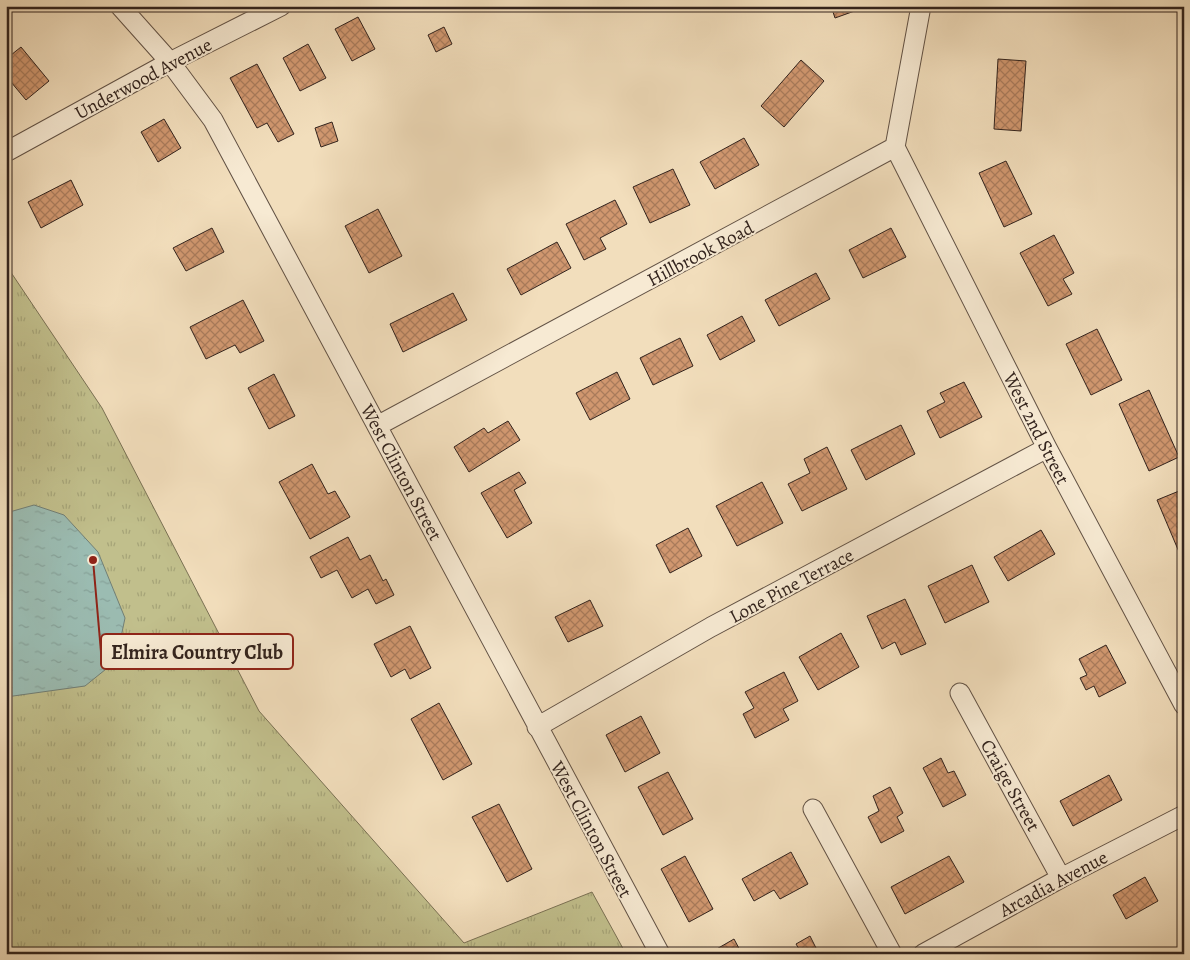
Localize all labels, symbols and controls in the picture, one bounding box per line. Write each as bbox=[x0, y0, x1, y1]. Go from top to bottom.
street label: Underwood Avenue bbox=[70, 32, 217, 126]
street label: Hillbrook Road bbox=[643, 215, 759, 293]
street label: West 2nd Street bbox=[996, 367, 1076, 489]
street label: West Clinton Street bbox=[354, 399, 448, 545]
street label: Lone Pine Terrace bbox=[725, 542, 858, 630]
callout: Elmira Country Club bbox=[101, 634, 293, 669]
text: Elmira Country Club bbox=[111, 639, 283, 666]
street label: Craige Street bbox=[974, 735, 1046, 836]
street label: West Clinton Street bbox=[544, 756, 638, 902]
street label: Arcadia Avenue bbox=[994, 844, 1112, 924]

